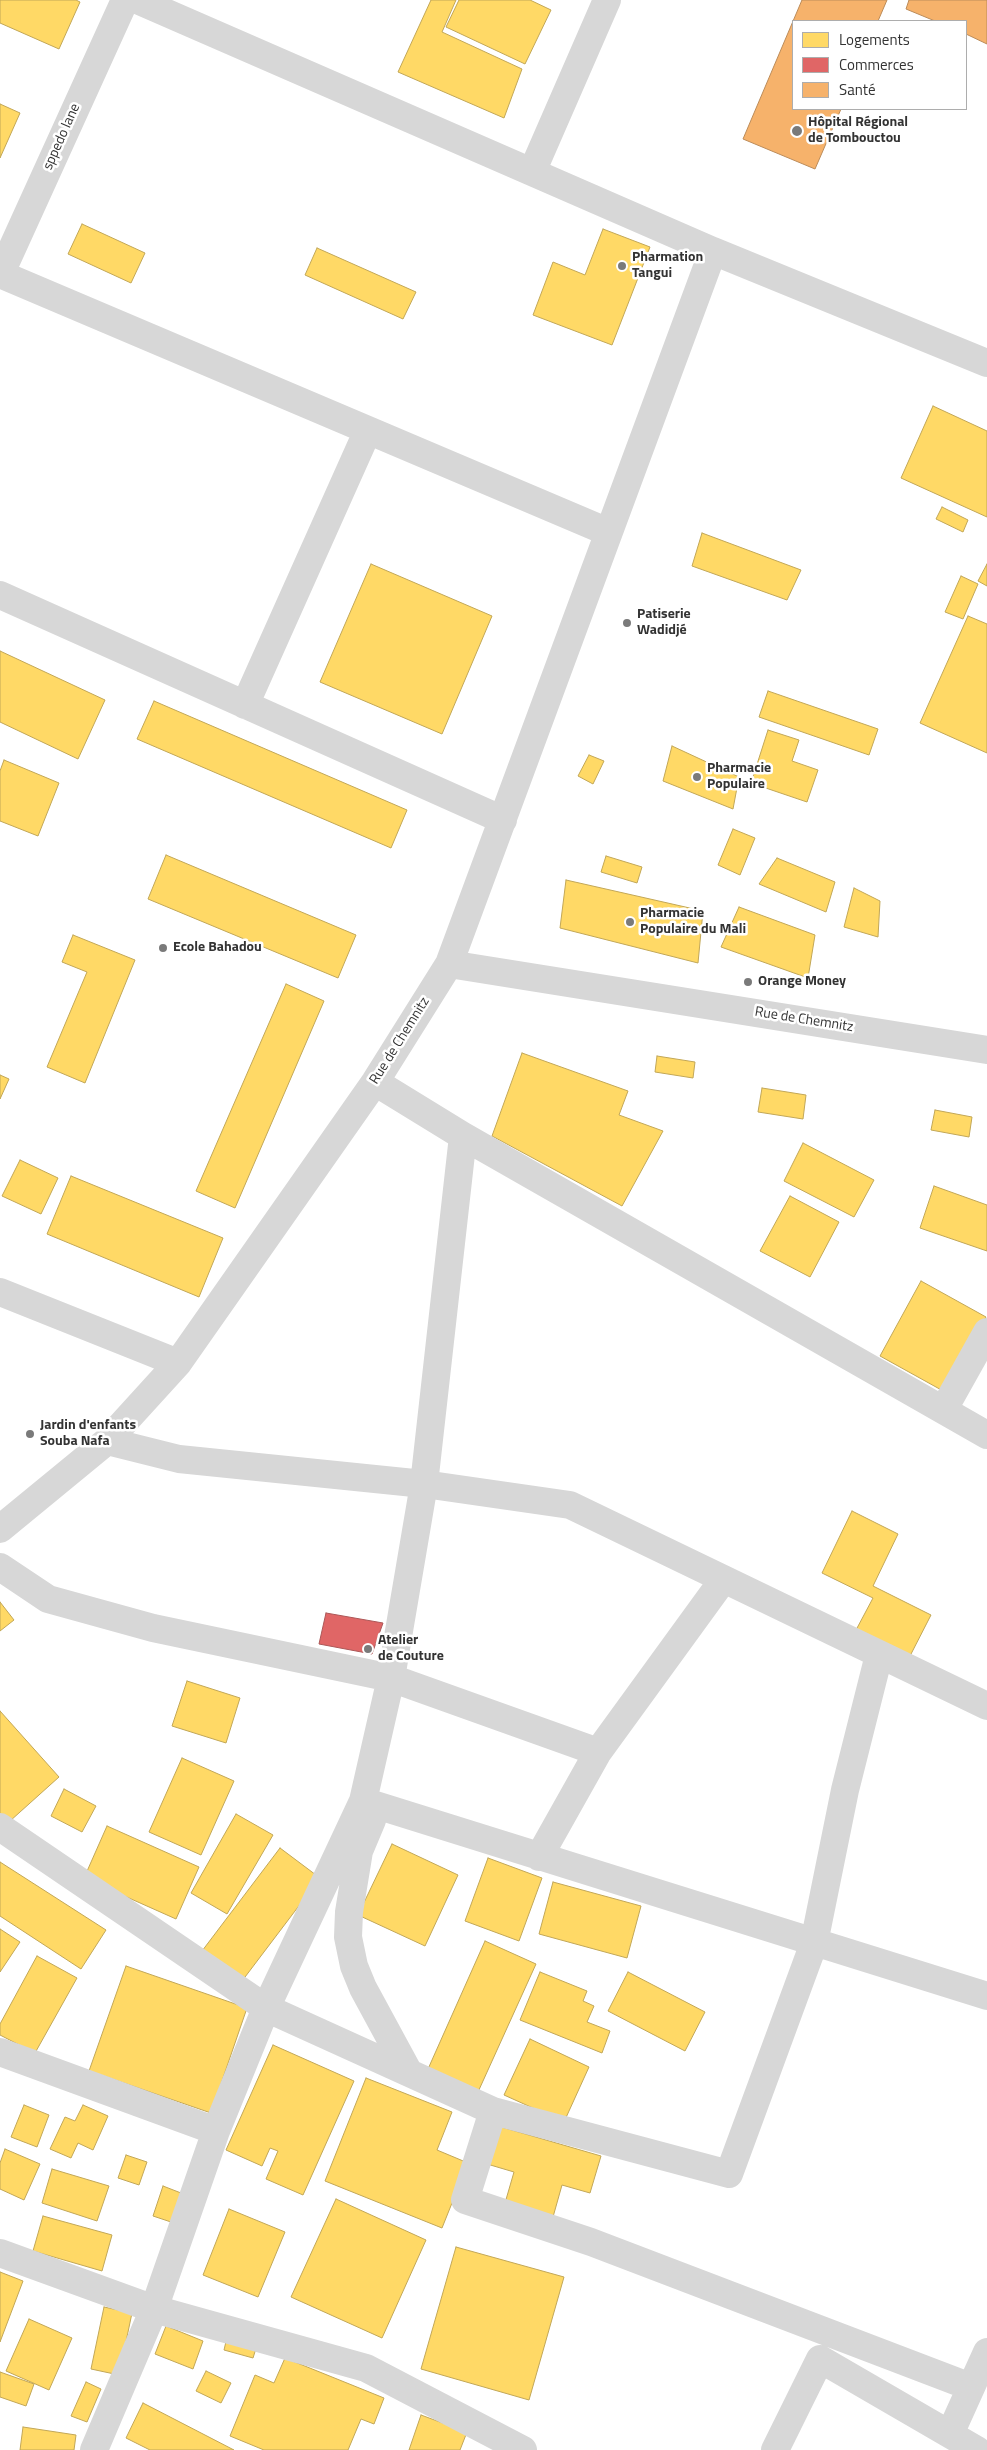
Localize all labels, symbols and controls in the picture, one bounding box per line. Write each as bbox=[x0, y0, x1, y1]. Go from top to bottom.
legend bbox=[792, 20, 967, 110]
text: Logements bbox=[839, 28, 910, 51]
text: Commerces bbox=[839, 53, 914, 76]
text: Santé bbox=[839, 78, 876, 101]
street label: sppedo lane bbox=[40, 101, 84, 173]
place label: Hôpital Régional de Tombouctou bbox=[808, 115, 908, 148]
marker: Hôpital Régional de Tombouctou bbox=[790, 124, 804, 138]
place label: Pharmation Tangui bbox=[632, 250, 703, 282]
marker: Pharmation Tangui bbox=[616, 260, 628, 272]
place label: Patiserie Wadidjé bbox=[637, 607, 691, 640]
marker: Patiserie Wadidjé bbox=[621, 617, 633, 629]
place label: Pharmacie Populaire bbox=[707, 761, 771, 794]
marker: Pharmacie Populaire bbox=[691, 771, 703, 783]
place label: Pharmacie Populaire du Mali bbox=[640, 906, 746, 939]
marker: Pharmacie Populaire du Mali bbox=[624, 916, 636, 928]
place label: Ecole Bahadou bbox=[173, 940, 262, 956]
marker: Ecole Bahadou bbox=[157, 942, 169, 954]
place label: Orange Money bbox=[758, 974, 846, 990]
marker: Orange Money bbox=[742, 976, 754, 988]
street label: Rue de Chemnitz bbox=[367, 994, 433, 1088]
street label: Rue de Chemnitz bbox=[754, 1004, 854, 1036]
place label: Jardin d'enfants Souba Nafa bbox=[40, 1418, 136, 1450]
marker: Jardin d'enfants Souba Nafa bbox=[24, 1428, 36, 1440]
place label: Atelier de Couture bbox=[378, 1633, 444, 1665]
marker: Atelier de Couture bbox=[362, 1643, 374, 1655]

